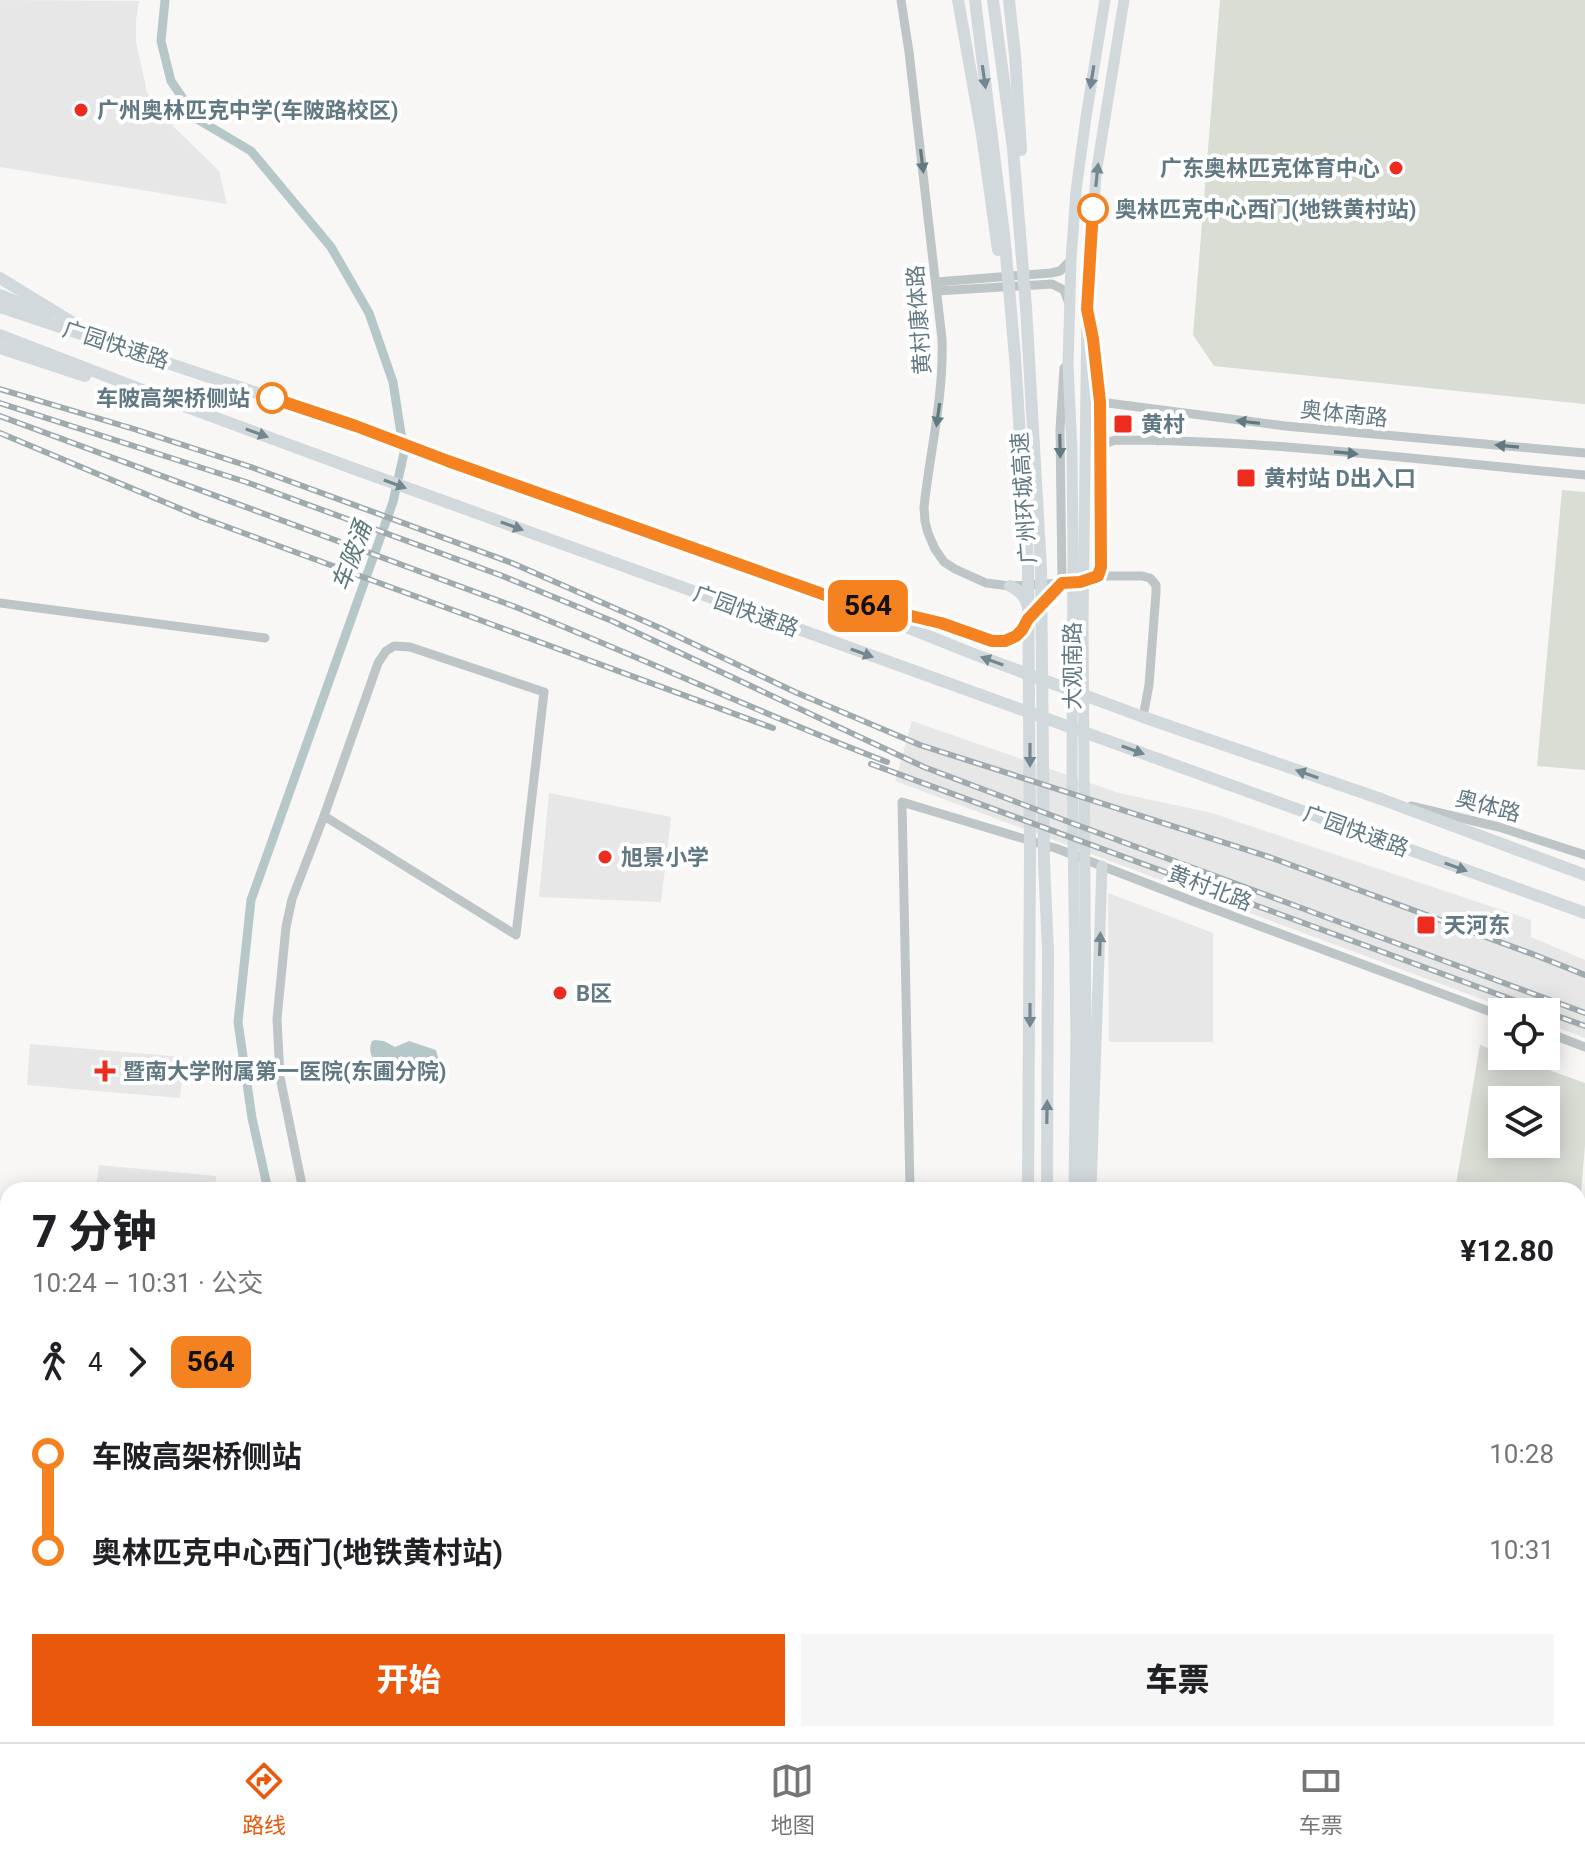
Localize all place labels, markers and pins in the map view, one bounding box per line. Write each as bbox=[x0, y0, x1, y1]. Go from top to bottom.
place label: 广州奥林匹克中学(车陂路校区) bbox=[97, 98, 398, 123]
marker: 广州奥林匹克中学(车陂路校区) bbox=[72, 101, 90, 119]
place label: 广东奥林匹克体育中心 bbox=[1160, 156, 1380, 181]
marker: 广东奥林匹克体育中心 bbox=[1387, 159, 1405, 177]
marker: 奥林匹克中心西门(地铁黄村站) bbox=[1078, 194, 1108, 224]
place label: 奥林匹克中心西门(地铁黄村站) bbox=[1115, 197, 1416, 222]
marker: 车陂高架桥侧站 bbox=[257, 383, 287, 413]
place label: 车陂高架桥侧站 bbox=[96, 386, 250, 411]
place label: 黄村 bbox=[1141, 412, 1185, 437]
marker: 黄村 bbox=[1112, 413, 1134, 435]
place label: 黄村站 D出入口 bbox=[1264, 466, 1416, 491]
marker: 黄村站 D出入口 bbox=[1235, 467, 1257, 489]
place label: 旭景小学 bbox=[621, 845, 709, 870]
marker: 旭景小学 bbox=[596, 848, 614, 866]
place label: 天河东 bbox=[1444, 913, 1510, 938]
marker: 天河东 bbox=[1415, 914, 1437, 936]
place label: B区 bbox=[576, 981, 612, 1006]
marker: B区 bbox=[551, 984, 569, 1002]
place label: 暨南大学附属第一医院(东圃分院) bbox=[123, 1059, 446, 1084]
marker: 暨南大学附属第一医院(东圃分院) bbox=[94, 1060, 116, 1082]

